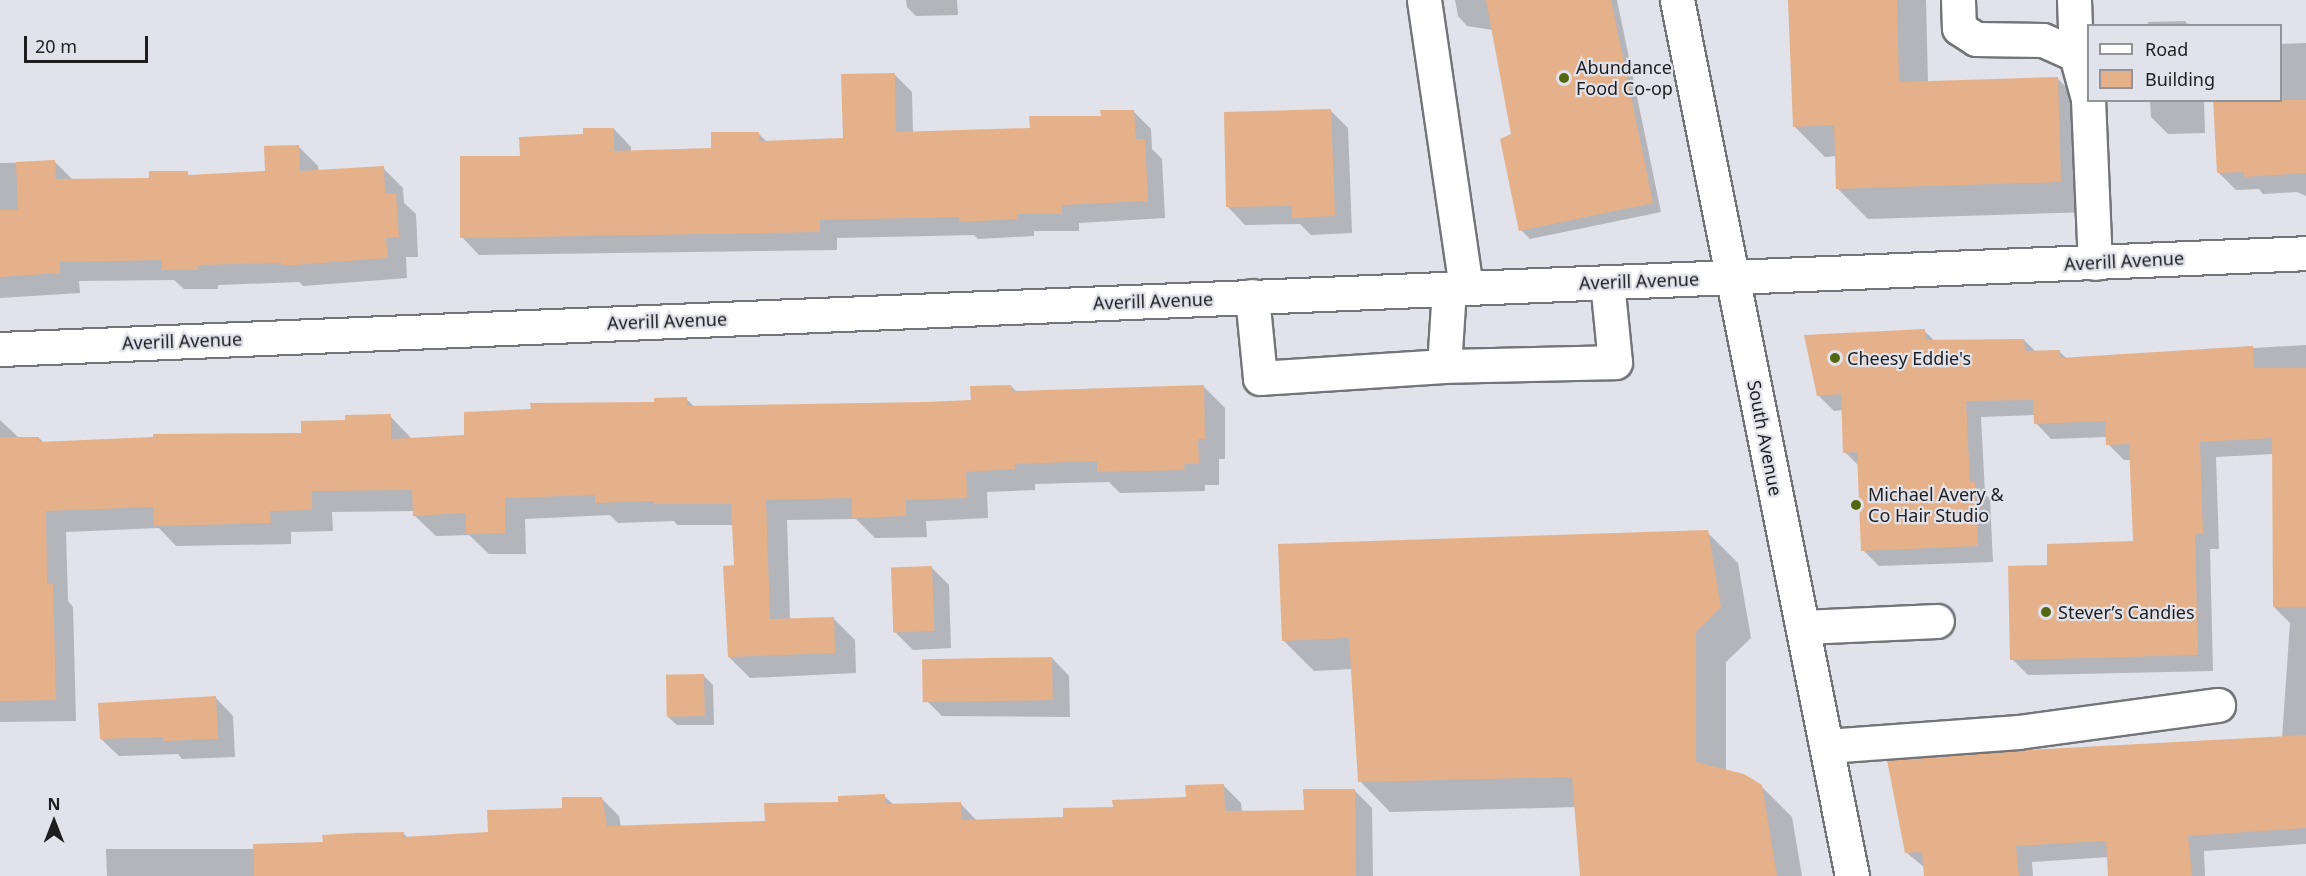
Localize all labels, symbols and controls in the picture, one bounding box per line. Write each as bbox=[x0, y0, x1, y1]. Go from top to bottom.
scale bar bbox=[27, 24, 152, 62]
legend bbox=[2087, 24, 2282, 102]
text: 20 m bbox=[35, 34, 77, 58]
text: Road bbox=[2145, 37, 2188, 61]
place label: Abundance Food Co-op bbox=[1576, 57, 1673, 100]
text: Building bbox=[2145, 67, 2215, 91]
marker: Abundance Food Co-op bbox=[1557, 71, 1571, 85]
street label: Averill Avenue bbox=[2063, 247, 2185, 275]
street label: Averill Avenue bbox=[1579, 268, 1699, 294]
street label: Averill Avenue bbox=[1093, 288, 1213, 314]
street label: Averill Avenue bbox=[607, 308, 727, 334]
street label: Averill Avenue bbox=[122, 328, 242, 354]
place label: Cheesy Eddie's bbox=[1847, 347, 1971, 369]
marker: Cheesy Eddie's bbox=[1828, 351, 1842, 365]
street label: South Avenue bbox=[1743, 378, 1787, 498]
place label: Michael Avery & Co Hair Studio bbox=[1868, 484, 2004, 526]
marker: Michael Avery & Co Hair Studio bbox=[1849, 498, 1863, 512]
place label: Stever’s Candies bbox=[2058, 601, 2195, 623]
marker: Stever’s Candies bbox=[2039, 605, 2053, 619]
north arrow bbox=[24, 792, 84, 852]
text: N bbox=[47, 793, 61, 815]

